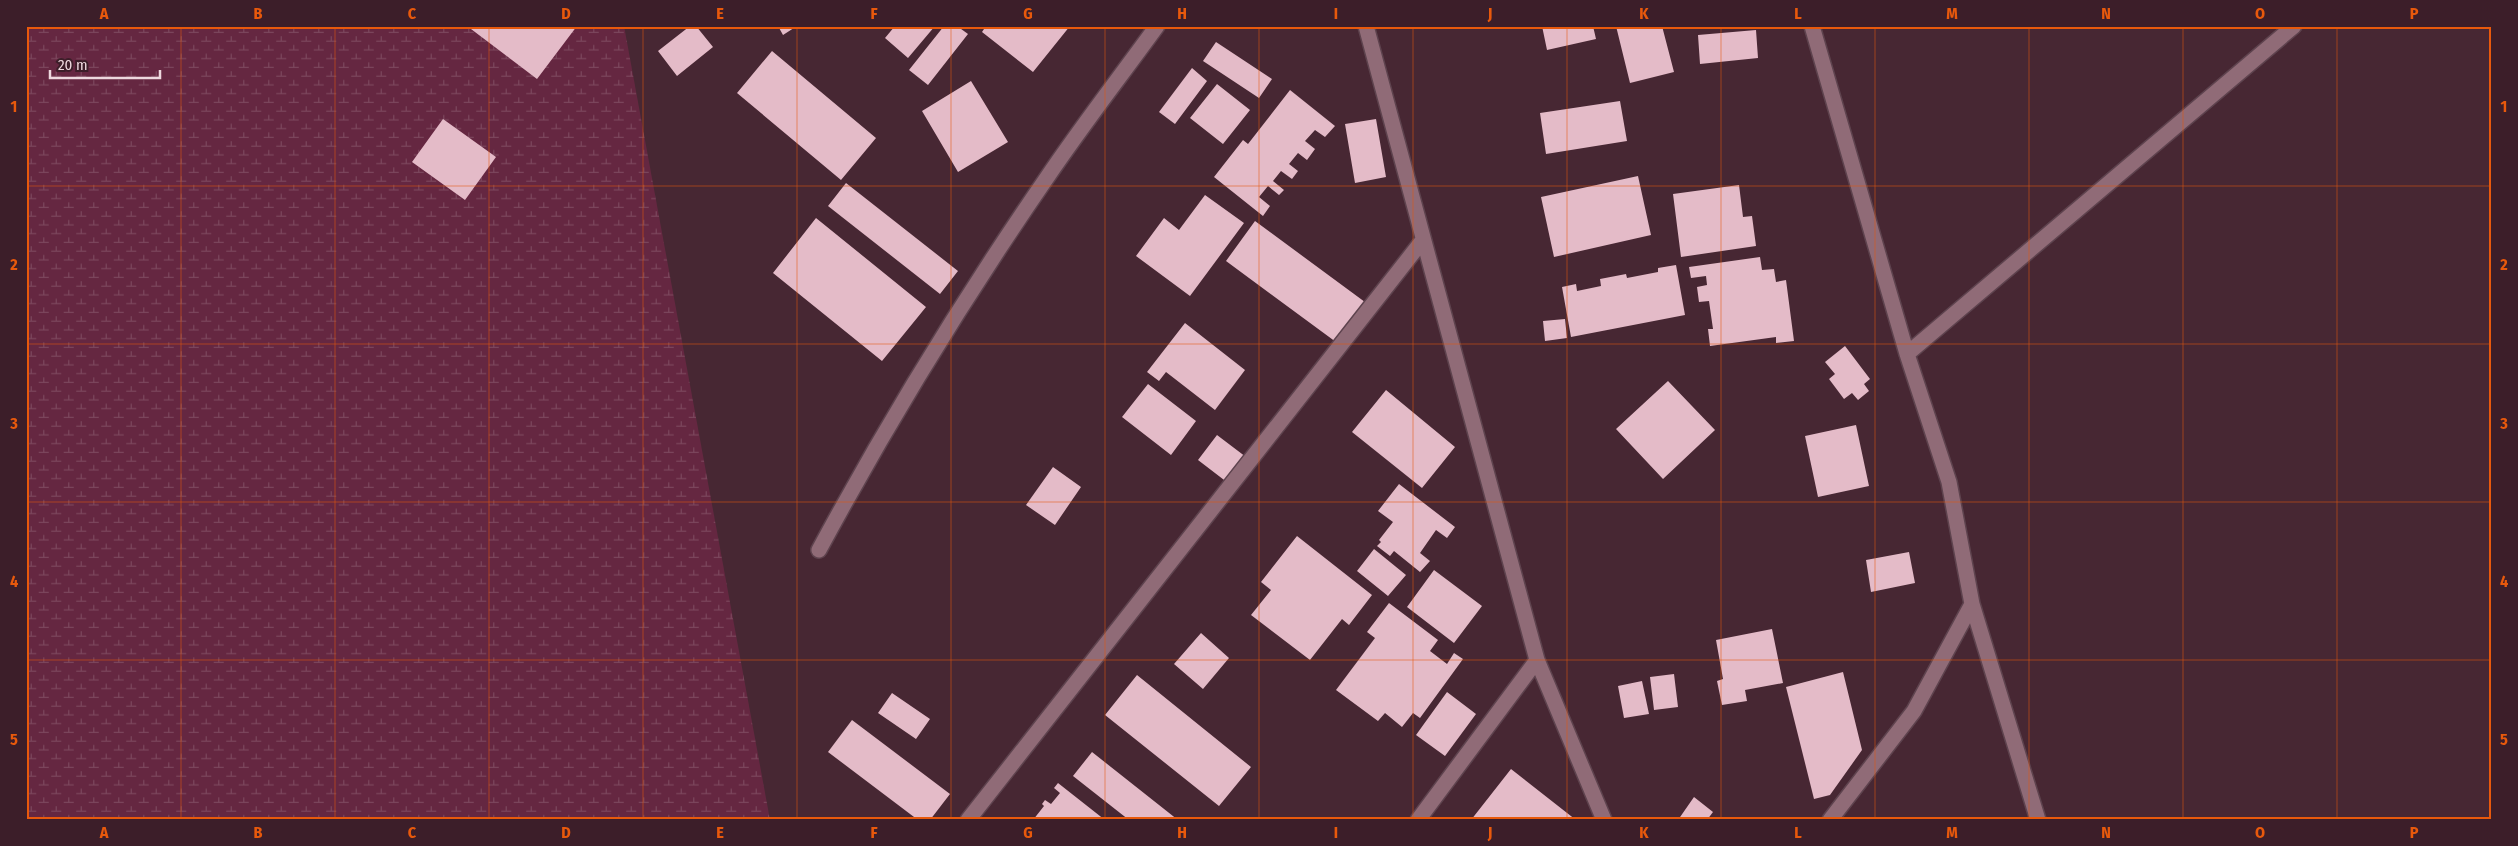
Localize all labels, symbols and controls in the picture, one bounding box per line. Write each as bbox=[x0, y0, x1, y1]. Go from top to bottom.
text: A bbox=[99, 4, 109, 23]
text: B bbox=[254, 4, 263, 23]
text: C bbox=[408, 4, 417, 23]
text: D bbox=[561, 4, 571, 23]
text: E bbox=[716, 4, 724, 23]
text: F bbox=[870, 4, 878, 23]
text: G bbox=[1023, 4, 1033, 23]
text: H bbox=[1177, 4, 1187, 23]
text: I bbox=[1334, 4, 1338, 23]
text: J bbox=[1487, 4, 1492, 23]
text: K bbox=[1639, 4, 1649, 23]
text: L bbox=[1794, 4, 1802, 23]
text: M bbox=[1946, 4, 1958, 23]
text: N bbox=[2101, 4, 2111, 23]
text: O bbox=[2255, 4, 2265, 23]
text: P bbox=[2410, 4, 2419, 23]
scale bar bbox=[50, 48, 160, 80]
text: 20 m bbox=[58, 56, 88, 74]
text: 1 bbox=[11, 97, 17, 116]
text: 1 bbox=[2501, 97, 2507, 116]
text: 2 bbox=[9, 255, 18, 274]
text: 2 bbox=[2499, 255, 2508, 274]
text: 3 bbox=[9, 414, 18, 433]
text: 3 bbox=[2499, 414, 2508, 433]
text: 4 bbox=[10, 572, 18, 591]
text: 4 bbox=[2500, 572, 2508, 591]
text: 5 bbox=[10, 730, 18, 749]
text: 5 bbox=[2500, 730, 2508, 749]
text: A bbox=[99, 823, 109, 842]
text: B bbox=[254, 823, 263, 842]
text: C bbox=[408, 823, 417, 842]
text: D bbox=[561, 823, 571, 842]
text: E bbox=[716, 823, 724, 842]
text: F bbox=[870, 823, 878, 842]
text: G bbox=[1023, 823, 1033, 842]
text: H bbox=[1177, 823, 1187, 842]
text: I bbox=[1334, 823, 1338, 842]
text: J bbox=[1487, 823, 1492, 842]
text: K bbox=[1639, 823, 1649, 842]
text: L bbox=[1794, 823, 1802, 842]
text: M bbox=[1946, 823, 1958, 842]
text: N bbox=[2101, 823, 2111, 842]
text: O bbox=[2255, 823, 2265, 842]
text: P bbox=[2410, 823, 2419, 842]

